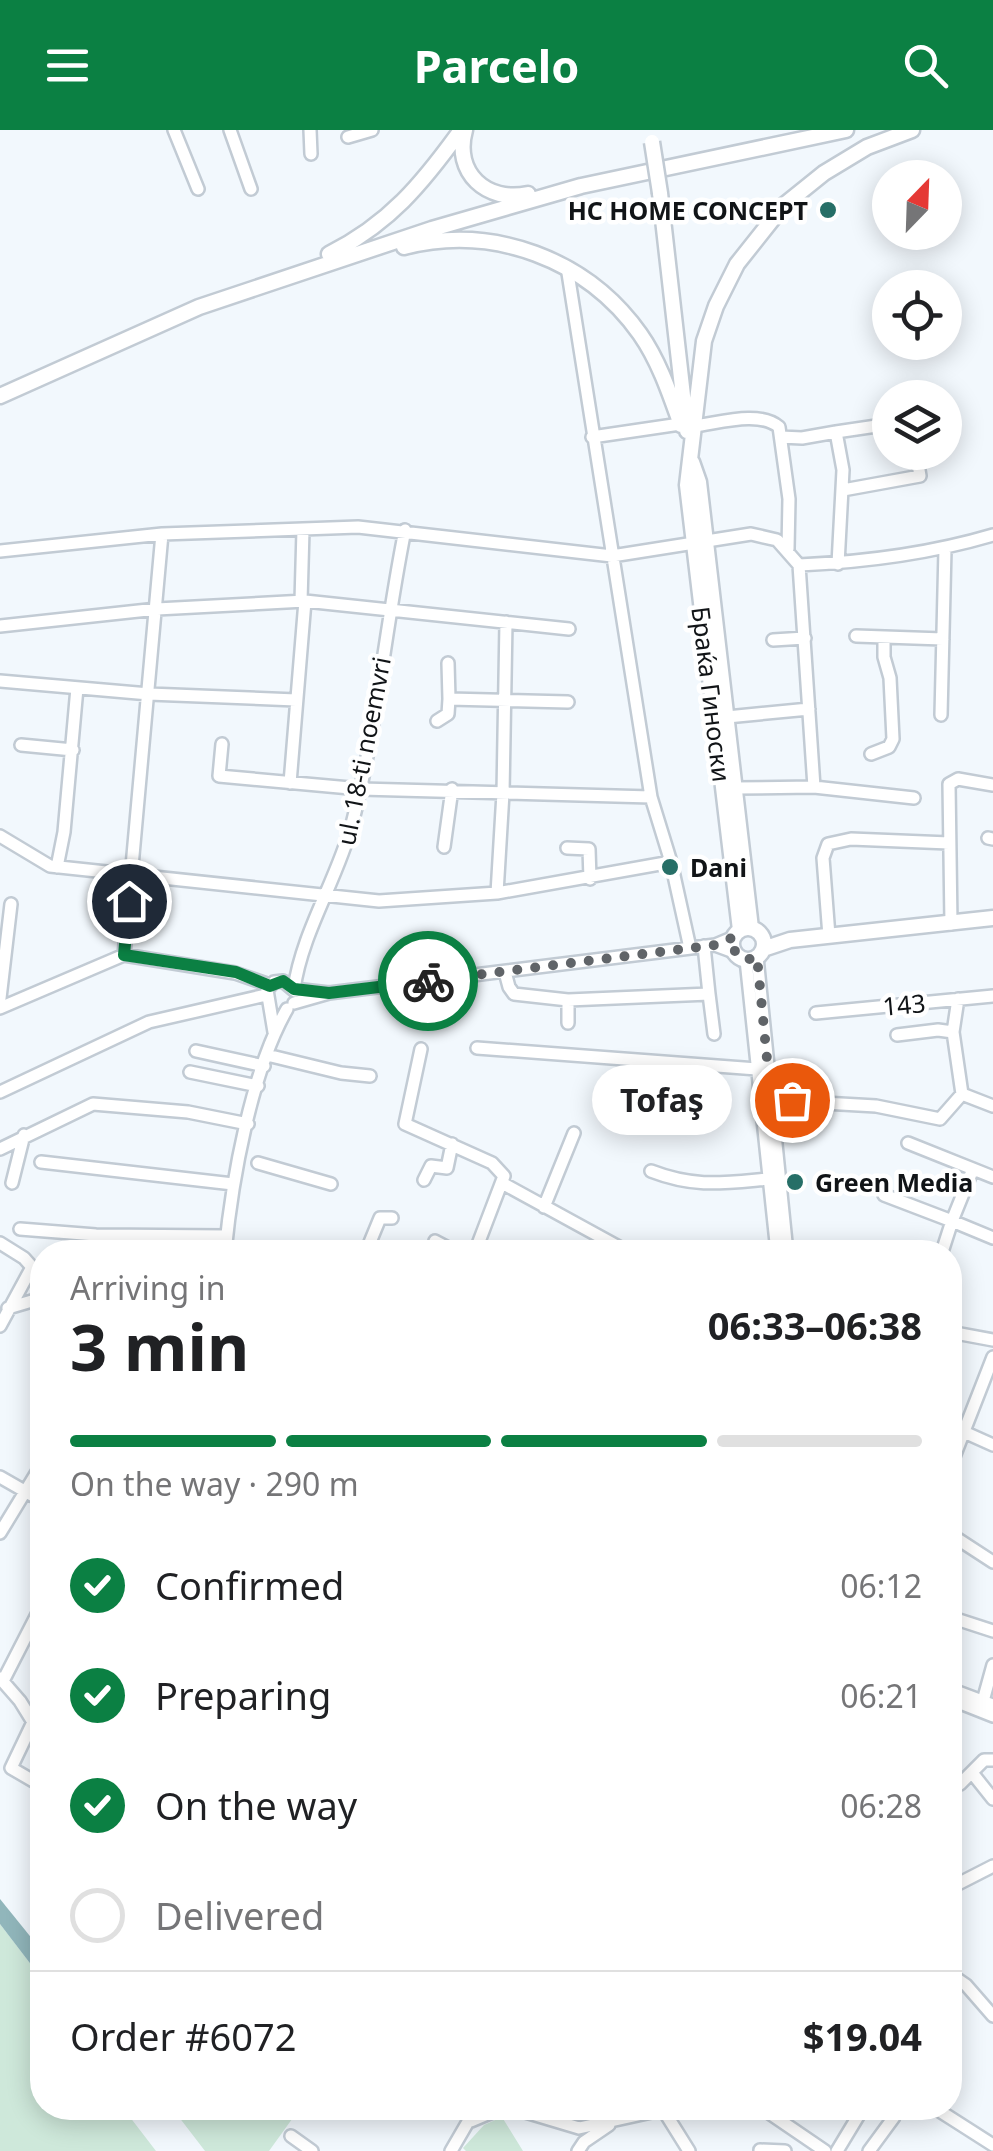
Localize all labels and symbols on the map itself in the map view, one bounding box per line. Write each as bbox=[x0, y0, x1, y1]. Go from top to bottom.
north arrow bbox=[872, 160, 962, 250]
place label: HC HOME CONCEPT bbox=[568, 193, 808, 227]
marker: HC HOME CONCEPT bbox=[817, 199, 839, 221]
street label: Браќа Гиноски bbox=[684, 604, 740, 784]
street label: ul. 18-ti noemvri bbox=[328, 654, 398, 848]
place label: Dani bbox=[690, 850, 747, 884]
marker: Dani bbox=[659, 856, 681, 878]
pin bbox=[87, 859, 172, 944]
courier bbox=[378, 931, 478, 1031]
street label: 143 bbox=[881, 985, 927, 1023]
pin bbox=[750, 1058, 835, 1143]
callout: Tofaş bbox=[592, 1065, 732, 1135]
place label: Green Media bbox=[815, 1165, 973, 1199]
marker: Green Media bbox=[784, 1171, 806, 1193]

